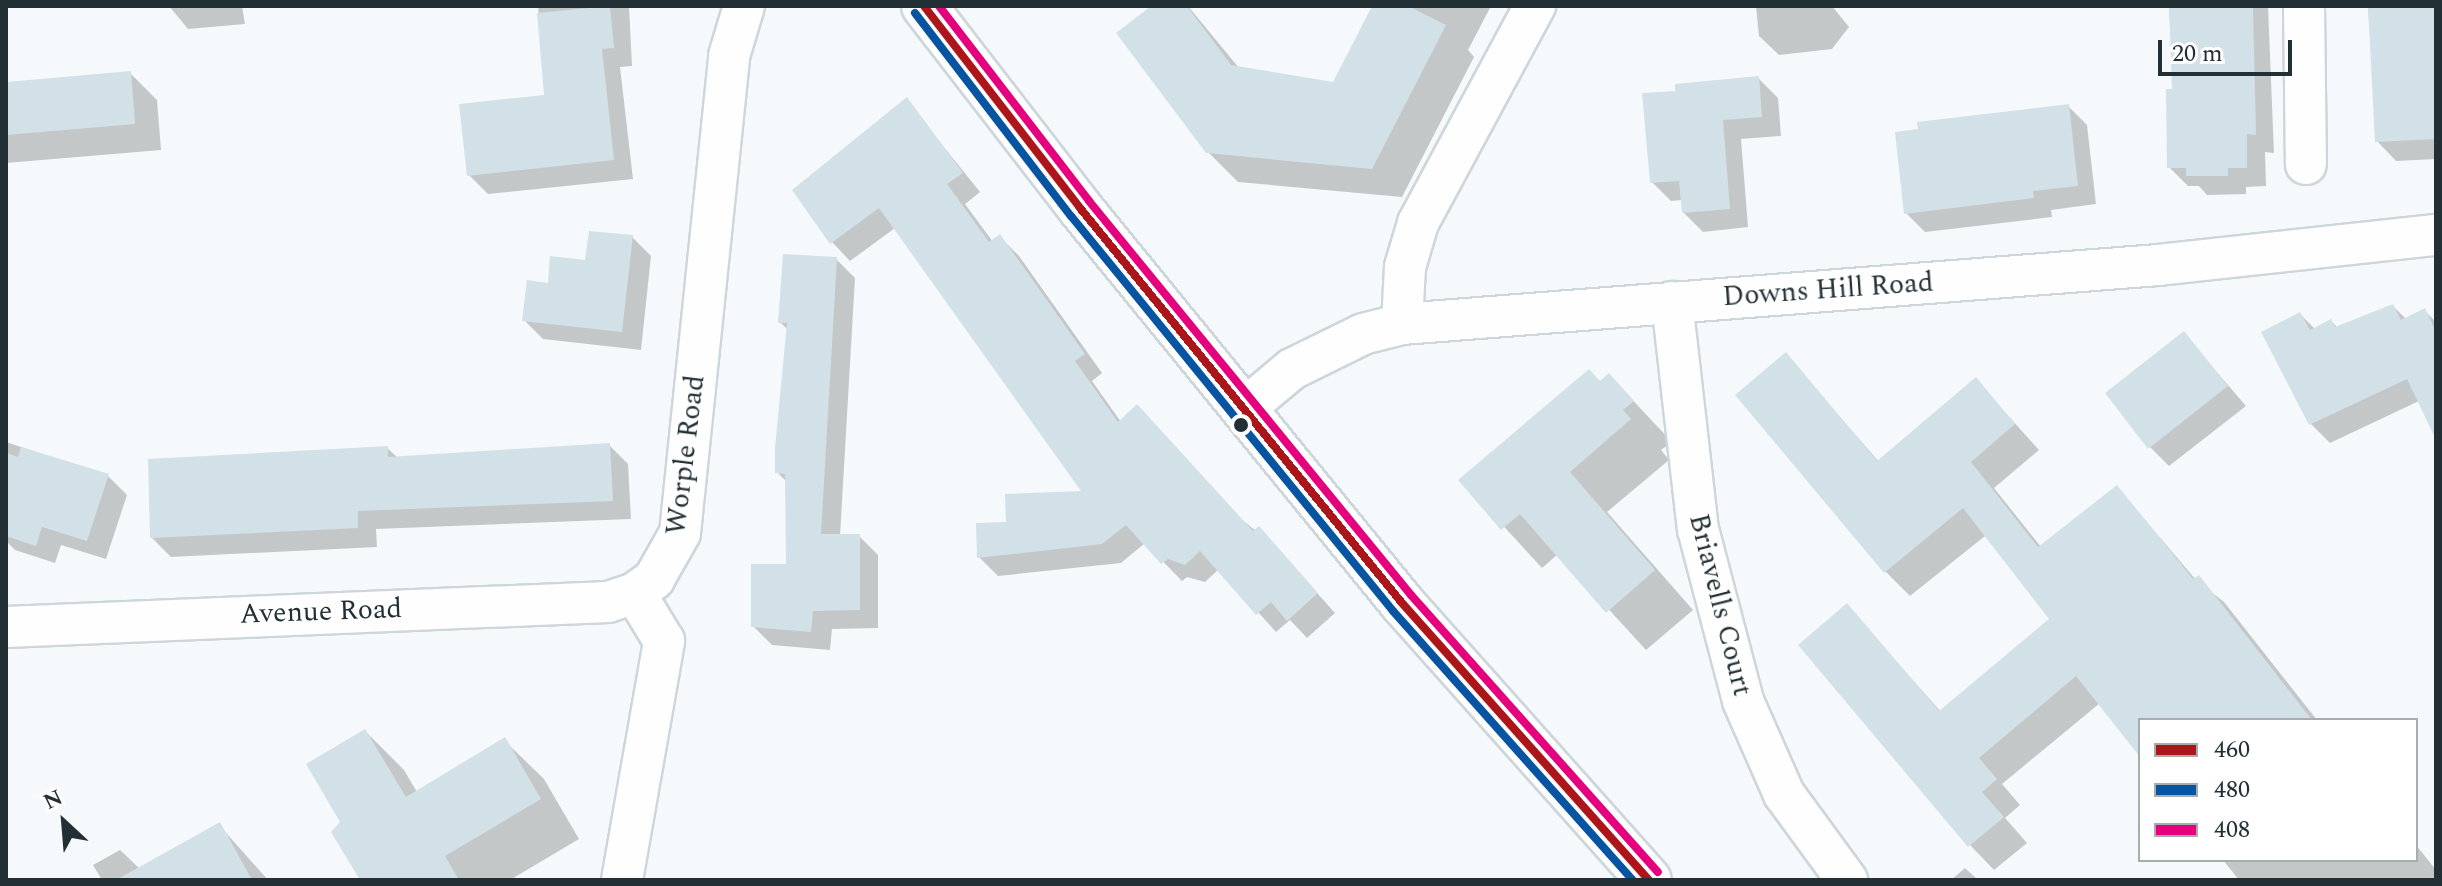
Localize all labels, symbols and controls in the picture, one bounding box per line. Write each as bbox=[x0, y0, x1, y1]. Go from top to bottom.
scale bar bbox=[2162, 24, 2296, 74]
text: 20 m bbox=[2172, 36, 2223, 72]
street label: Downs Hill Road bbox=[1721, 266, 1935, 314]
street label: Worple Road bbox=[660, 373, 712, 537]
unlabelled marker bbox=[1233, 417, 1249, 433]
street label: Briavells Court bbox=[1681, 510, 1759, 700]
street label: Avenue Road bbox=[239, 592, 403, 632]
legend bbox=[2138, 718, 2418, 862]
text: 460 bbox=[2214, 732, 2250, 768]
text: 480 bbox=[2214, 772, 2250, 808]
text: N bbox=[38, 781, 69, 819]
north arrow bbox=[24, 782, 104, 862]
text: 408 bbox=[2214, 812, 2250, 848]

